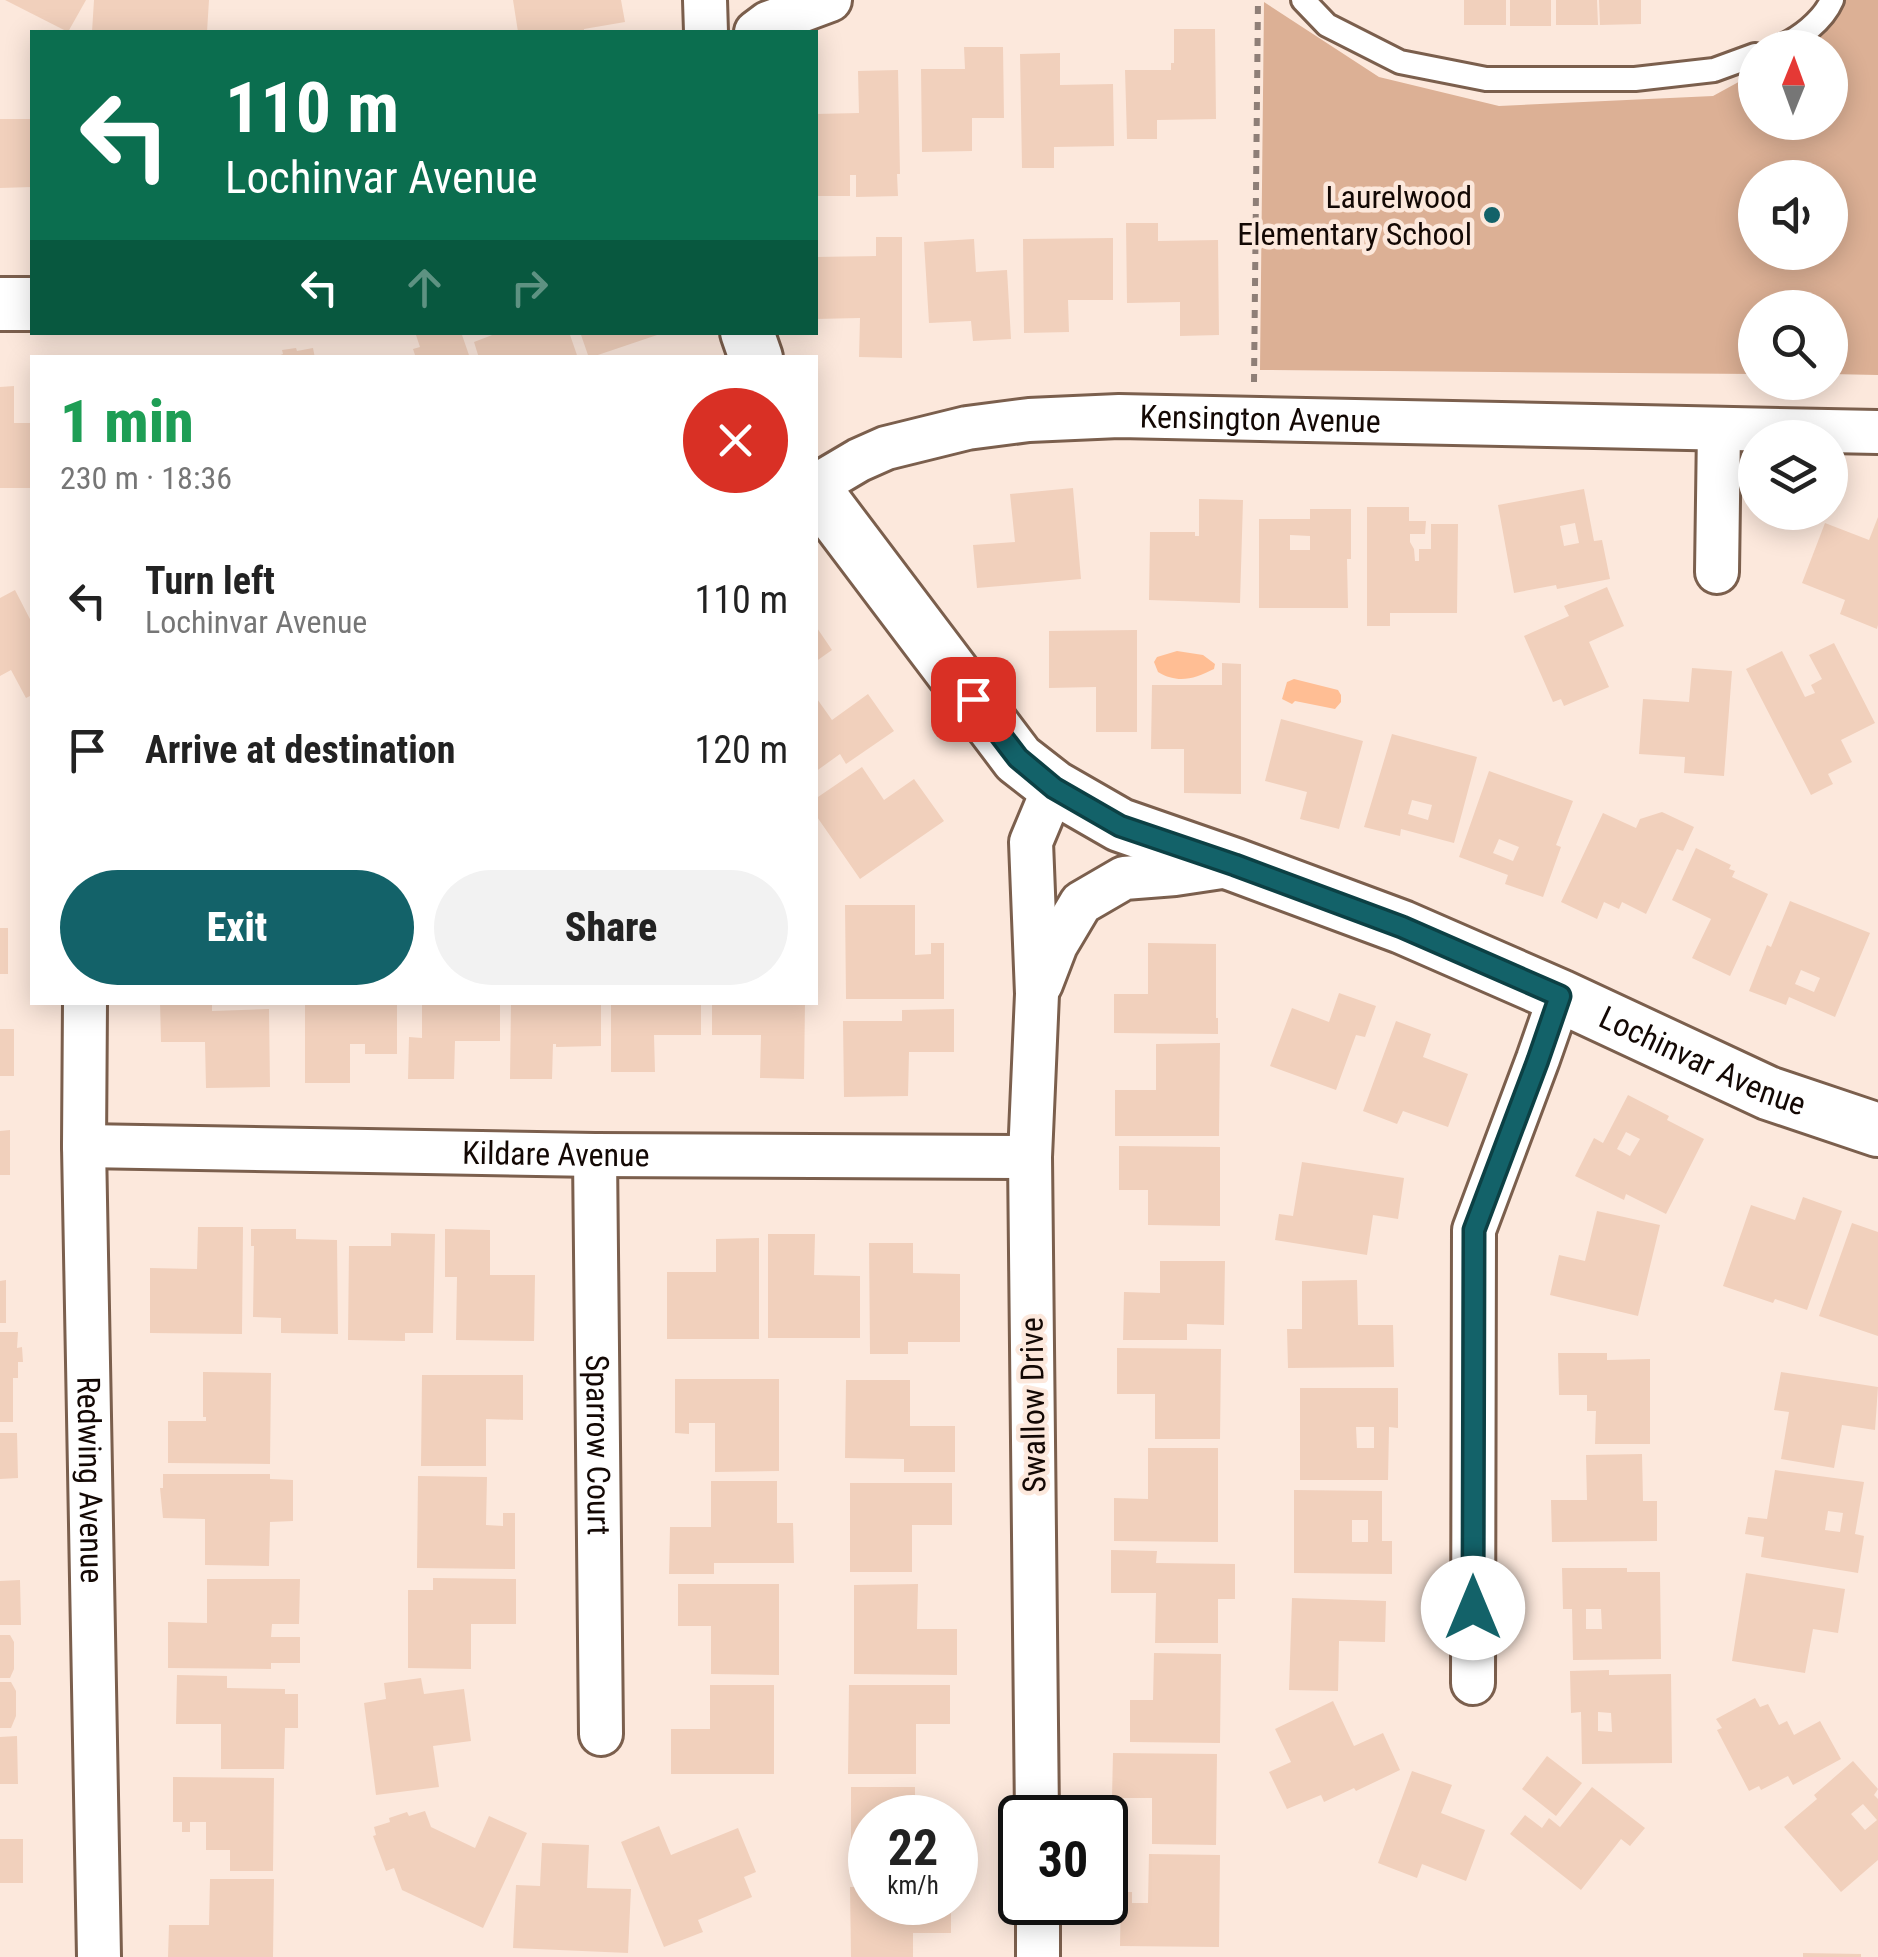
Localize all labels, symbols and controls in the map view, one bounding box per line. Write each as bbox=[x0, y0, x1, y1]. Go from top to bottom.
north arrow bbox=[1738, 30, 1848, 140]
map controls bbox=[1738, 30, 1848, 530]
text: 110 m bbox=[225, 67, 399, 149]
icon: left bbox=[60, 70, 190, 200]
text: Lochinvar Avenue bbox=[225, 151, 538, 204]
button: sound bbox=[1738, 160, 1848, 270]
place label: Laurelwood Elementary School bbox=[1237, 178, 1472, 253]
marker: Laurelwood Elementary School bbox=[1481, 204, 1503, 226]
icon: left bbox=[292, 260, 347, 315]
icon: ahead bbox=[397, 260, 452, 315]
icon: right bbox=[502, 260, 557, 315]
button: search bbox=[1738, 290, 1848, 400]
text: 1 min bbox=[60, 386, 194, 457]
button: close bbox=[683, 388, 788, 493]
street label: Kensington Avenue bbox=[1139, 397, 1381, 441]
button: layers bbox=[1738, 420, 1848, 530]
text: 230 m · 18:36 bbox=[60, 459, 232, 497]
text: Turn left bbox=[145, 559, 275, 603]
icon: left bbox=[60, 573, 115, 628]
text: 110 m bbox=[694, 578, 788, 622]
text: Lochinvar Avenue bbox=[145, 603, 367, 641]
pin bbox=[931, 657, 1016, 742]
icon: arrive bbox=[946, 672, 1001, 727]
icon: arrive bbox=[60, 723, 115, 778]
text: Arrive at destination bbox=[145, 728, 455, 772]
text: 120 m bbox=[694, 728, 788, 772]
button: Exit bbox=[60, 870, 414, 985]
button: Share bbox=[434, 870, 788, 985]
street label: Lochinvar Avenue bbox=[1593, 998, 1811, 1123]
street label: Kildare Avenue bbox=[462, 1134, 650, 1174]
street label: Swallow Drive bbox=[1012, 1317, 1054, 1493]
street label: Sparrow Court bbox=[578, 1354, 618, 1536]
street label: Redwing Avenue bbox=[69, 1376, 111, 1584]
position arrow bbox=[1421, 1556, 1525, 1660]
speed limit sign: 30 bbox=[998, 1795, 1128, 1925]
text: 22 bbox=[888, 1819, 938, 1877]
text: km/h bbox=[887, 1871, 939, 1900]

